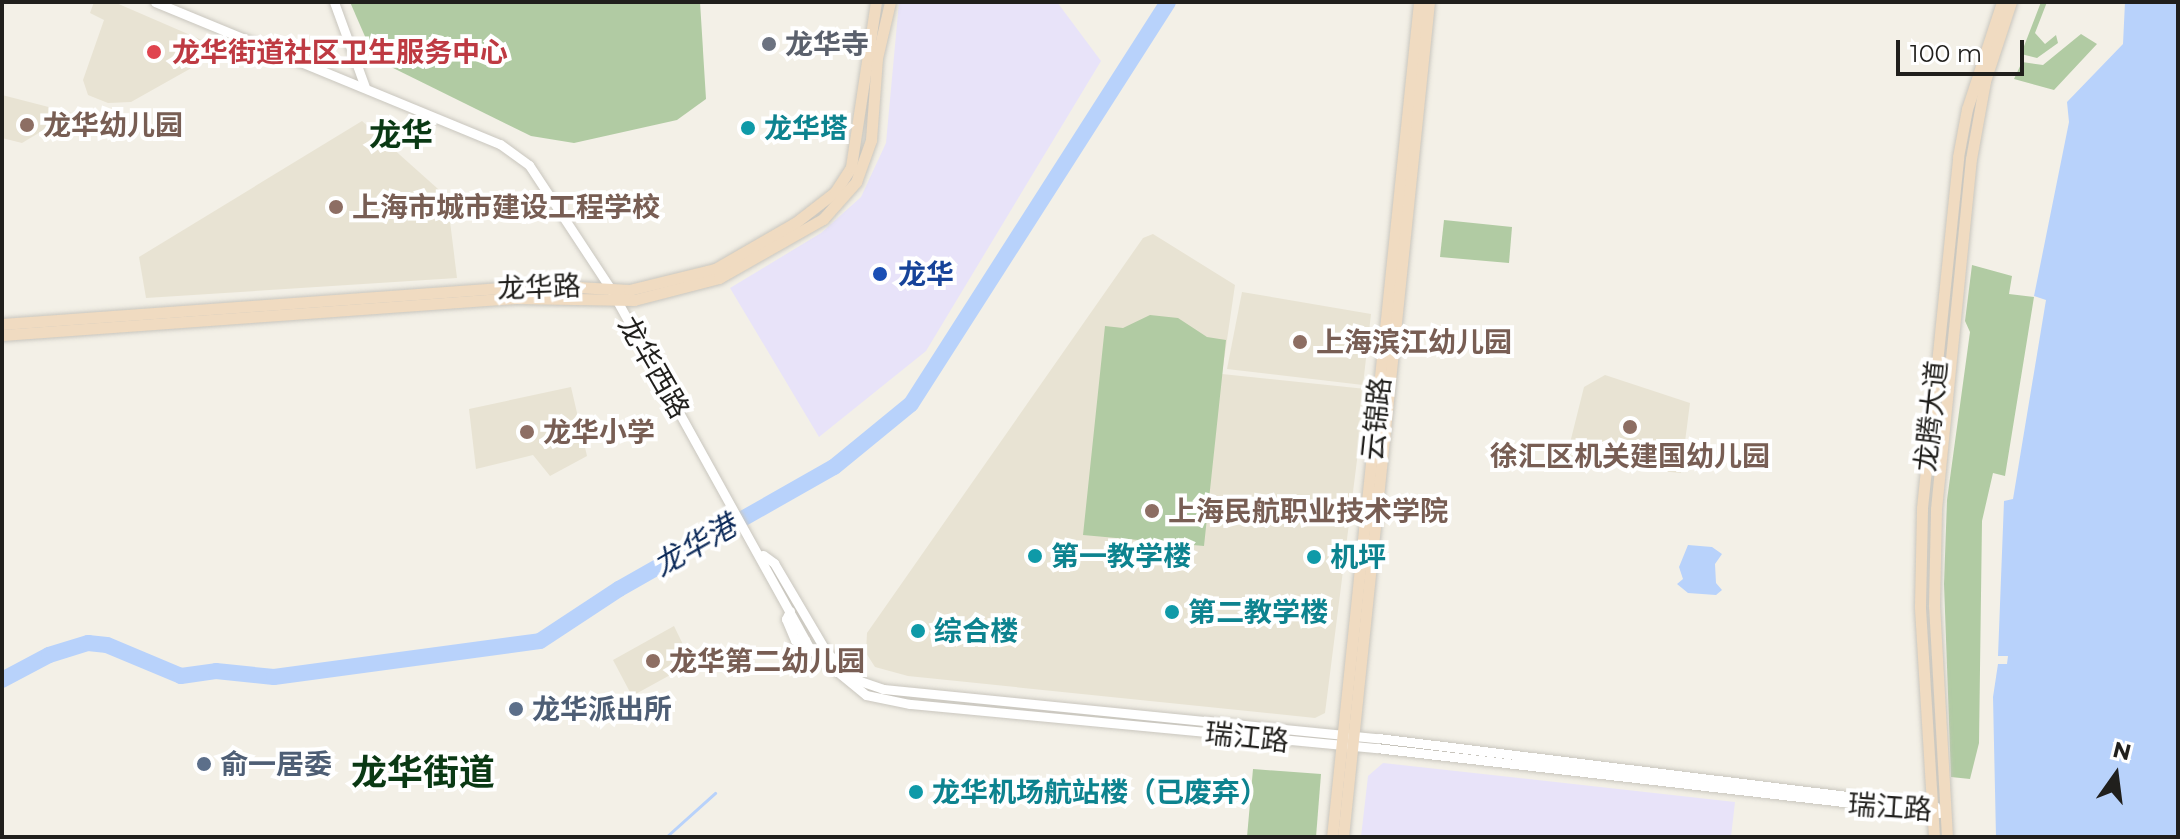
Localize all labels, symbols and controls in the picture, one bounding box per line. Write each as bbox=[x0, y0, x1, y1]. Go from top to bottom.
scale bar bbox=[1900, 24, 2028, 74]
place label: 龙华寺 bbox=[785, 27, 869, 61]
place label: 龙华街道社区卫生服务中心 bbox=[172, 35, 508, 69]
marker: 龙华寺 bbox=[760, 35, 778, 53]
text: 100 m bbox=[1910, 39, 1982, 68]
marker: 龙华街道社区卫生服务中心 bbox=[143, 41, 165, 63]
place label: 龙华幼儿园 bbox=[43, 108, 183, 142]
place label: 龙华塔 bbox=[764, 111, 848, 145]
marker: 龙华幼儿园 bbox=[18, 116, 36, 134]
district label: 龙华 bbox=[369, 116, 433, 154]
marker: 龙华塔 bbox=[739, 119, 757, 137]
place label: 上海市城市建设工程学校 bbox=[352, 190, 660, 224]
marker: 上海市城市建设工程学校 bbox=[327, 198, 345, 216]
place label: 龙华 bbox=[898, 257, 954, 291]
marker: 龙华 bbox=[869, 263, 891, 285]
street label: 龙华路 bbox=[496, 269, 582, 305]
street label: 龙华西路 bbox=[611, 310, 697, 424]
place label: 上海滨江幼儿园 bbox=[1316, 325, 1512, 359]
marker: 上海滨江幼儿园 bbox=[1291, 333, 1309, 351]
street label: 龙腾大道 bbox=[1908, 359, 1954, 473]
street label: 云锦路 bbox=[1355, 375, 1397, 463]
place label: 龙华小学 bbox=[543, 415, 655, 449]
marker: 徐汇区机关建国幼儿园 bbox=[1621, 418, 1639, 436]
marker: 龙华小学 bbox=[518, 423, 536, 441]
place label: 徐汇区机关建国幼儿园 bbox=[1490, 439, 1770, 473]
place label: 上海民航职业技术学院 bbox=[1168, 494, 1448, 528]
marker: 上海民航职业技术学院 bbox=[1143, 502, 1161, 520]
water label: 龙华港 bbox=[647, 508, 743, 584]
place label: 第一教学楼 bbox=[1051, 539, 1191, 573]
place label: 机坪 bbox=[1330, 540, 1386, 574]
marker: 第一教学楼 bbox=[1026, 547, 1044, 565]
marker: 机坪 bbox=[1305, 548, 1323, 566]
place label: 第二教学楼 bbox=[1188, 595, 1328, 629]
marker: 第二教学楼 bbox=[1163, 603, 1181, 621]
place label: 综合楼 bbox=[934, 614, 1018, 648]
marker: 综合楼 bbox=[909, 622, 927, 640]
place label: 龙华第二幼儿园 bbox=[669, 644, 865, 678]
marker: 龙华第二幼儿园 bbox=[644, 652, 662, 670]
place label: 龙华派出所 bbox=[532, 692, 672, 726]
marker: 龙华派出所 bbox=[507, 700, 525, 718]
street label: 瑞江路 bbox=[1203, 716, 1291, 758]
north arrow bbox=[2076, 735, 2156, 815]
text: N bbox=[2110, 736, 2134, 766]
place label: 俞一居委 bbox=[220, 747, 332, 781]
district label: 龙华街道 bbox=[351, 751, 495, 795]
marker: 俞一居委 bbox=[195, 755, 213, 773]
place label: 龙华机场航站楼（已废弃） bbox=[932, 775, 1268, 809]
marker: 龙华机场航站楼（已废弃） bbox=[907, 783, 925, 801]
street label: 瑞江路 bbox=[1847, 787, 1933, 827]

